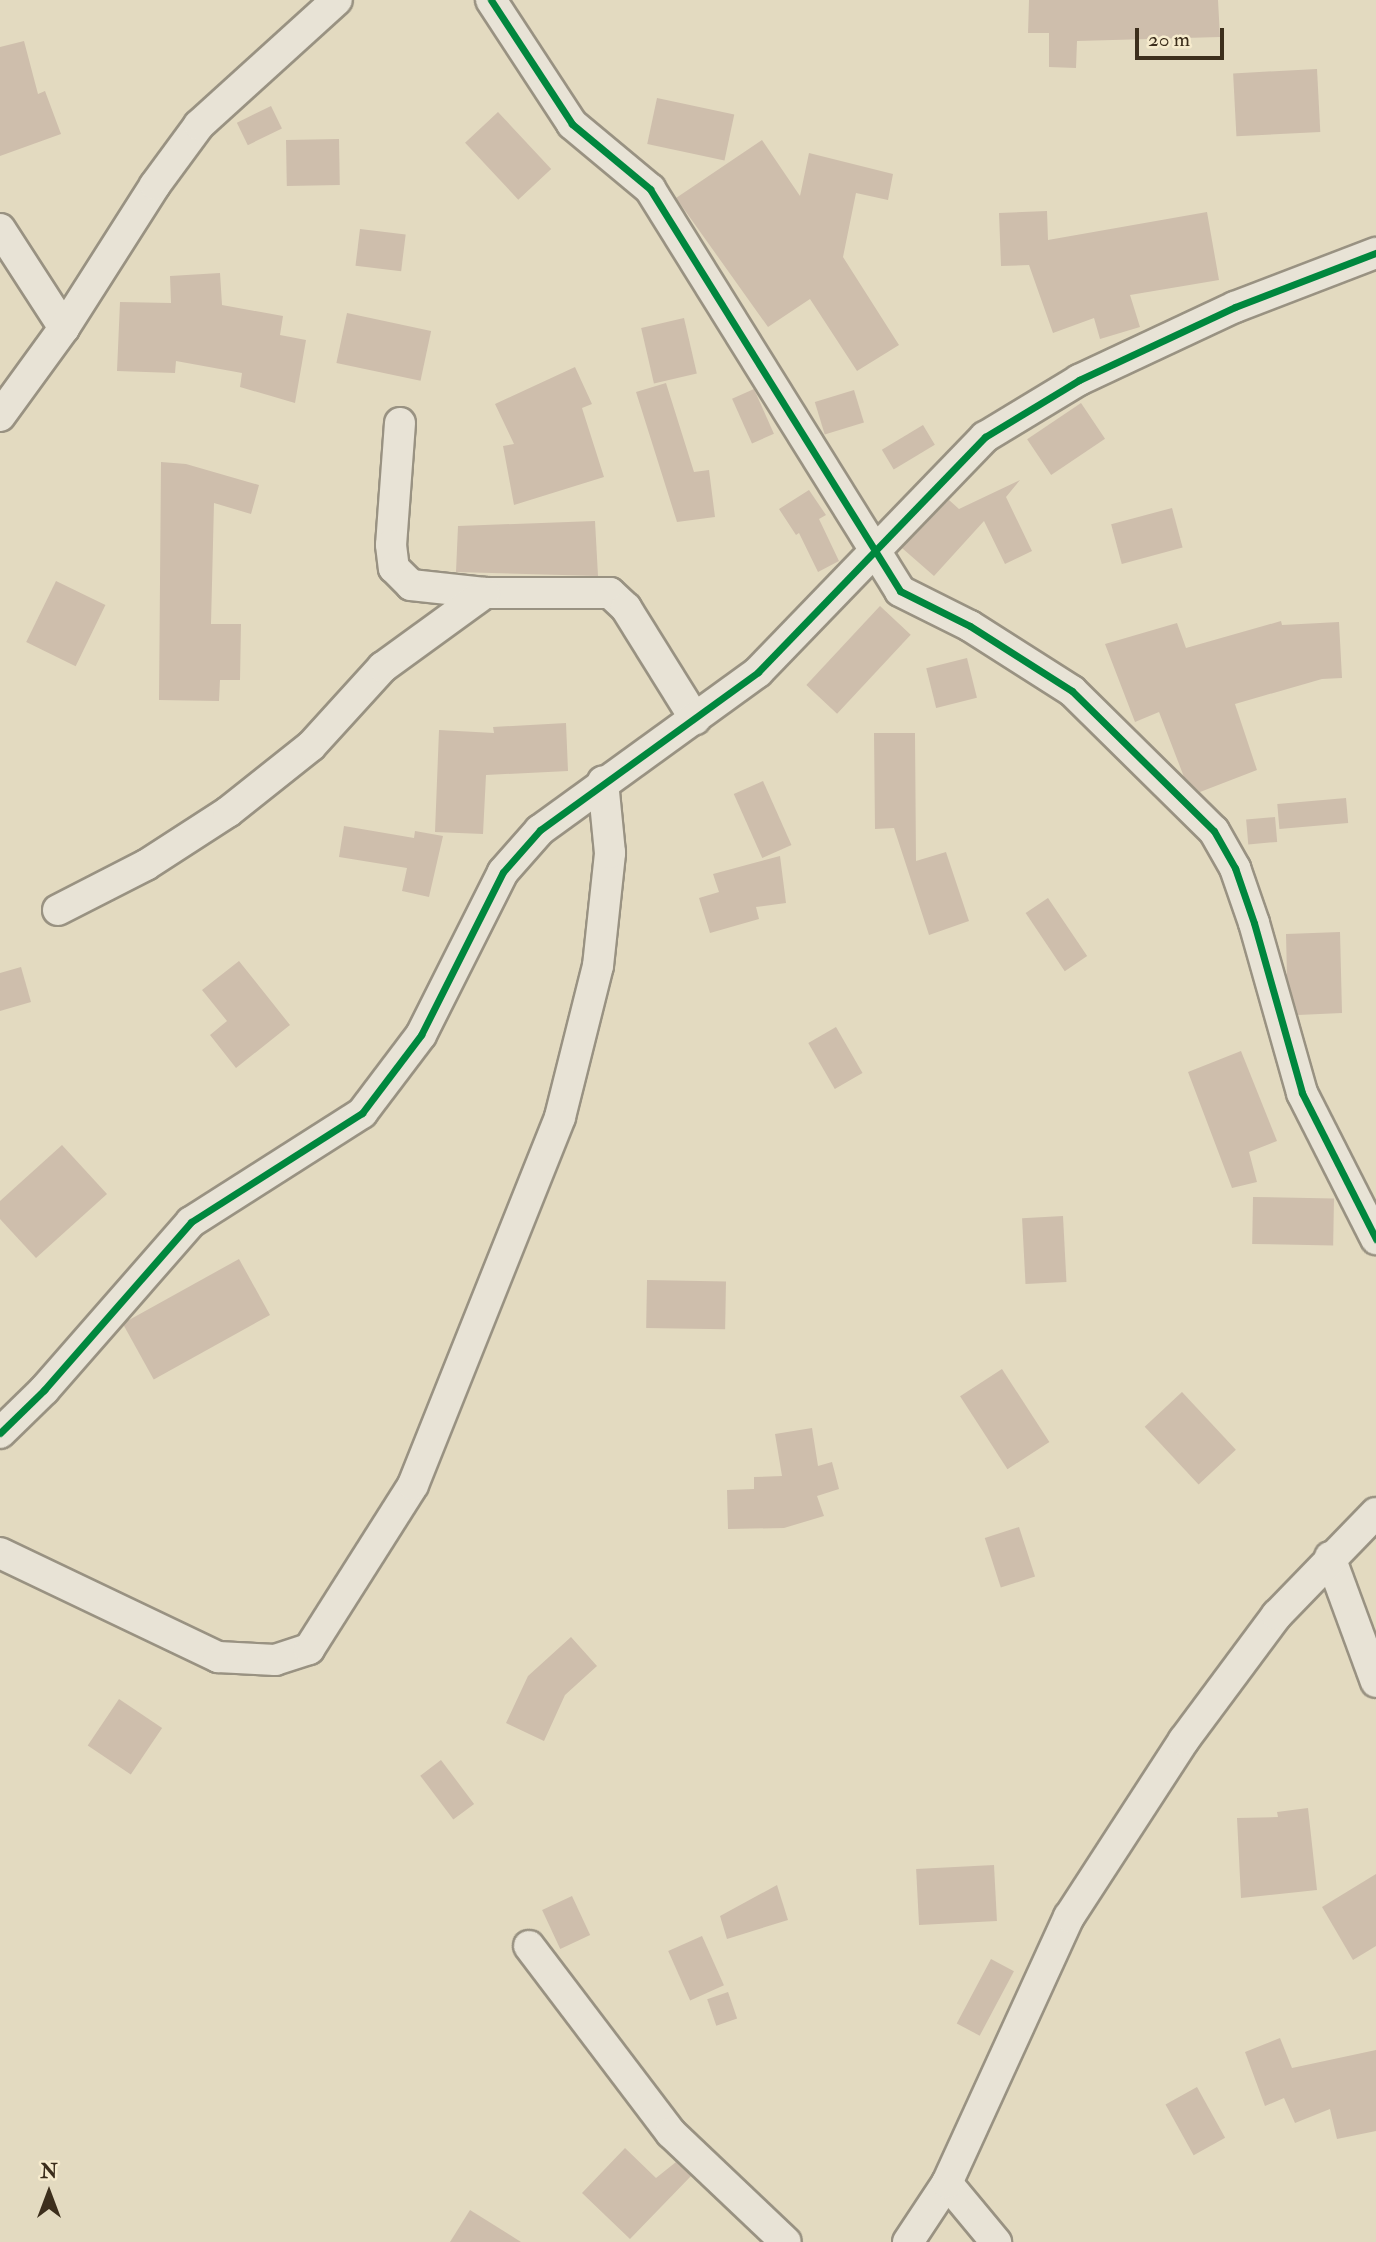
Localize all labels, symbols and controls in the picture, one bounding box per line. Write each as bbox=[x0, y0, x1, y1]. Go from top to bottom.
scale bar bbox=[1138, 14, 1227, 58]
text: 20 m bbox=[1148, 26, 1190, 53]
north arrow bbox=[14, 2158, 84, 2228]
text: N bbox=[40, 2160, 58, 2184]

